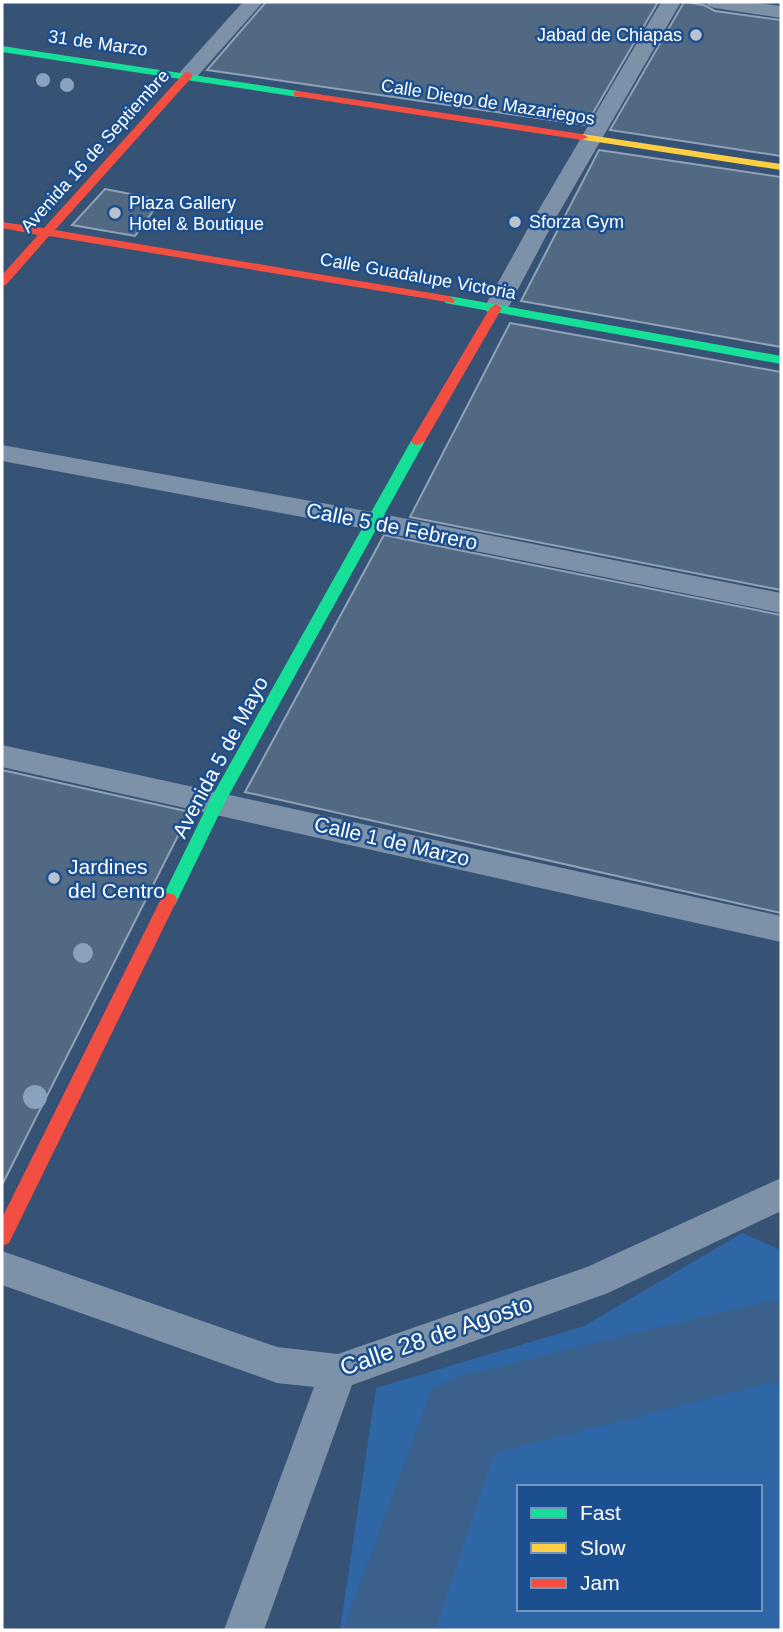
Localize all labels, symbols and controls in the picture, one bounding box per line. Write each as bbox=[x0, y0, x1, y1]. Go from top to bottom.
place label: Jabad de Chiapas bbox=[537, 25, 682, 45]
street label: 31 de Marzo bbox=[47, 26, 149, 60]
marker: Jabad de Chiapas bbox=[688, 27, 704, 43]
street label: Avenida 16 de Septiembre bbox=[17, 66, 173, 236]
street label: Calle Diego de Mazariegos bbox=[380, 75, 596, 129]
place label: Plaza Gallery Hotel & Boutique bbox=[129, 193, 264, 234]
marker: Plaza Gallery Hotel & Boutique bbox=[107, 205, 123, 221]
place label: Sforza Gym bbox=[529, 212, 624, 232]
marker: Sforza Gym bbox=[507, 214, 523, 230]
street label: Calle Guadalupe Victoria bbox=[318, 249, 519, 303]
street label: Calle 5 de Febrero bbox=[304, 498, 480, 554]
street label: Avenida 5 de Mayo bbox=[168, 672, 272, 842]
street label: Calle 1 de Marzo bbox=[312, 812, 472, 870]
place label: Jardines del Centro bbox=[68, 855, 165, 902]
marker: Jardines del Centro bbox=[46, 870, 62, 886]
street label: Calle 28 de Agosto bbox=[336, 1289, 536, 1381]
legend bbox=[517, 1485, 762, 1611]
text: Fast bbox=[580, 1501, 621, 1524]
text: Slow bbox=[580, 1536, 626, 1559]
text: Jam bbox=[580, 1571, 620, 1594]

